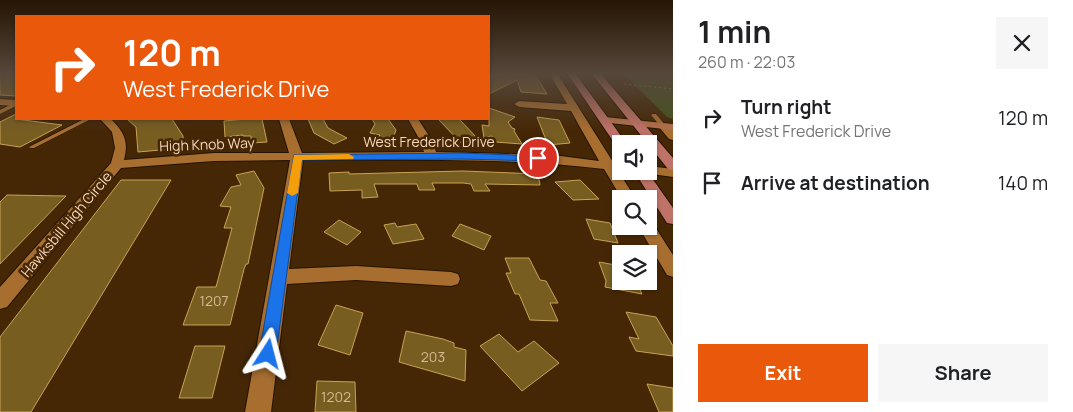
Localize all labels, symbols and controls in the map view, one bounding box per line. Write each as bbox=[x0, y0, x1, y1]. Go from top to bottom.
text: 1 min bbox=[698, 11, 771, 52]
button: close bbox=[996, 17, 1048, 69]
text: 120 m bbox=[123, 29, 221, 77]
icon: right bbox=[40, 35, 105, 100]
text: 260 m · 22:03 bbox=[698, 51, 795, 73]
text: West Frederick Drive bbox=[123, 74, 329, 104]
text: Turn right bbox=[741, 94, 831, 120]
icon: right bbox=[698, 104, 726, 132]
text: 120 m bbox=[998, 105, 1048, 131]
text: West Frederick Drive bbox=[741, 120, 891, 142]
street label: West Frederick Drive bbox=[363, 132, 495, 151]
street label: High Knob Way bbox=[159, 133, 256, 155]
map controls bbox=[612, 135, 657, 290]
button: sound bbox=[612, 135, 657, 180]
pin bbox=[517, 137, 559, 179]
icon: arrive bbox=[524, 144, 552, 172]
street label: Hawksbill High Circle bbox=[16, 167, 116, 281]
icon: arrive bbox=[698, 169, 726, 197]
text: Arrive at destination bbox=[741, 170, 930, 196]
text: 140 m bbox=[998, 170, 1048, 196]
button: search bbox=[612, 190, 657, 235]
button: layers bbox=[612, 245, 657, 290]
house number: 1207 bbox=[199, 291, 229, 310]
position arrow bbox=[241, 327, 293, 379]
button: Exit bbox=[698, 344, 868, 402]
button: Share bbox=[878, 344, 1048, 402]
house number: 203 bbox=[421, 347, 445, 366]
house number: 1202 bbox=[321, 387, 351, 406]

